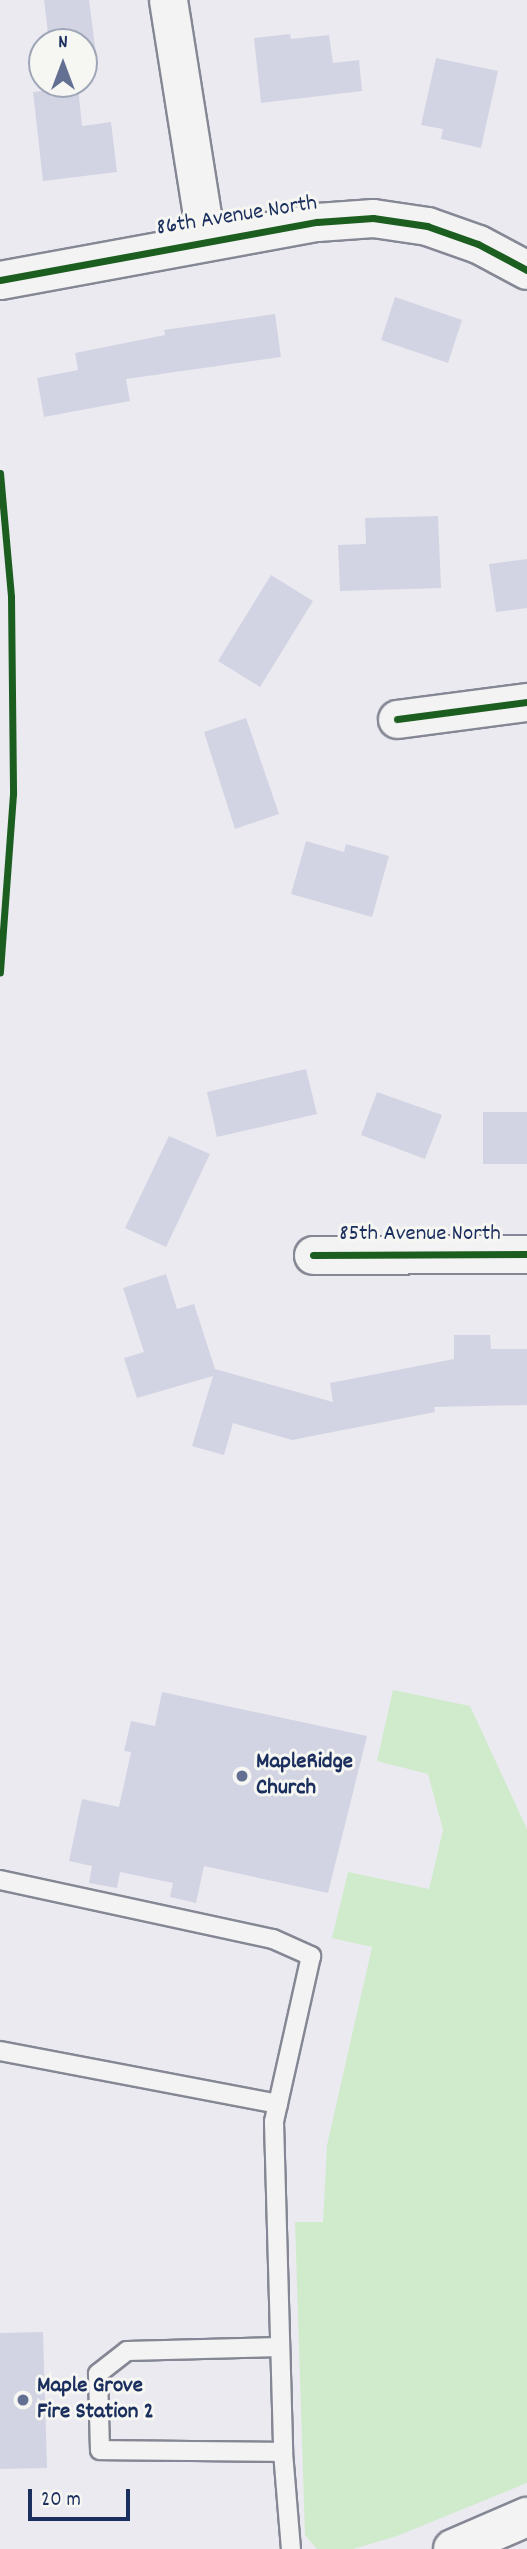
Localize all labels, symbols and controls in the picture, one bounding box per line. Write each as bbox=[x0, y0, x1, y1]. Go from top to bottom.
north arrow bbox=[28, 28, 98, 98]
text: N bbox=[58, 30, 68, 57]
street label: 86th Avenue North bbox=[155, 191, 319, 243]
street label: 85th Avenue North bbox=[339, 1221, 501, 1249]
place label: MapleRidge Church bbox=[256, 1749, 353, 1803]
marker: MapleRidge Church bbox=[234, 1768, 250, 1784]
place label: Maple Grove Fire Station 2 bbox=[37, 2373, 154, 2427]
marker: Maple Grove Fire Station 2 bbox=[15, 2392, 31, 2408]
scale bar bbox=[32, 2476, 133, 2520]
text: 20 m bbox=[41, 2486, 81, 2516]

